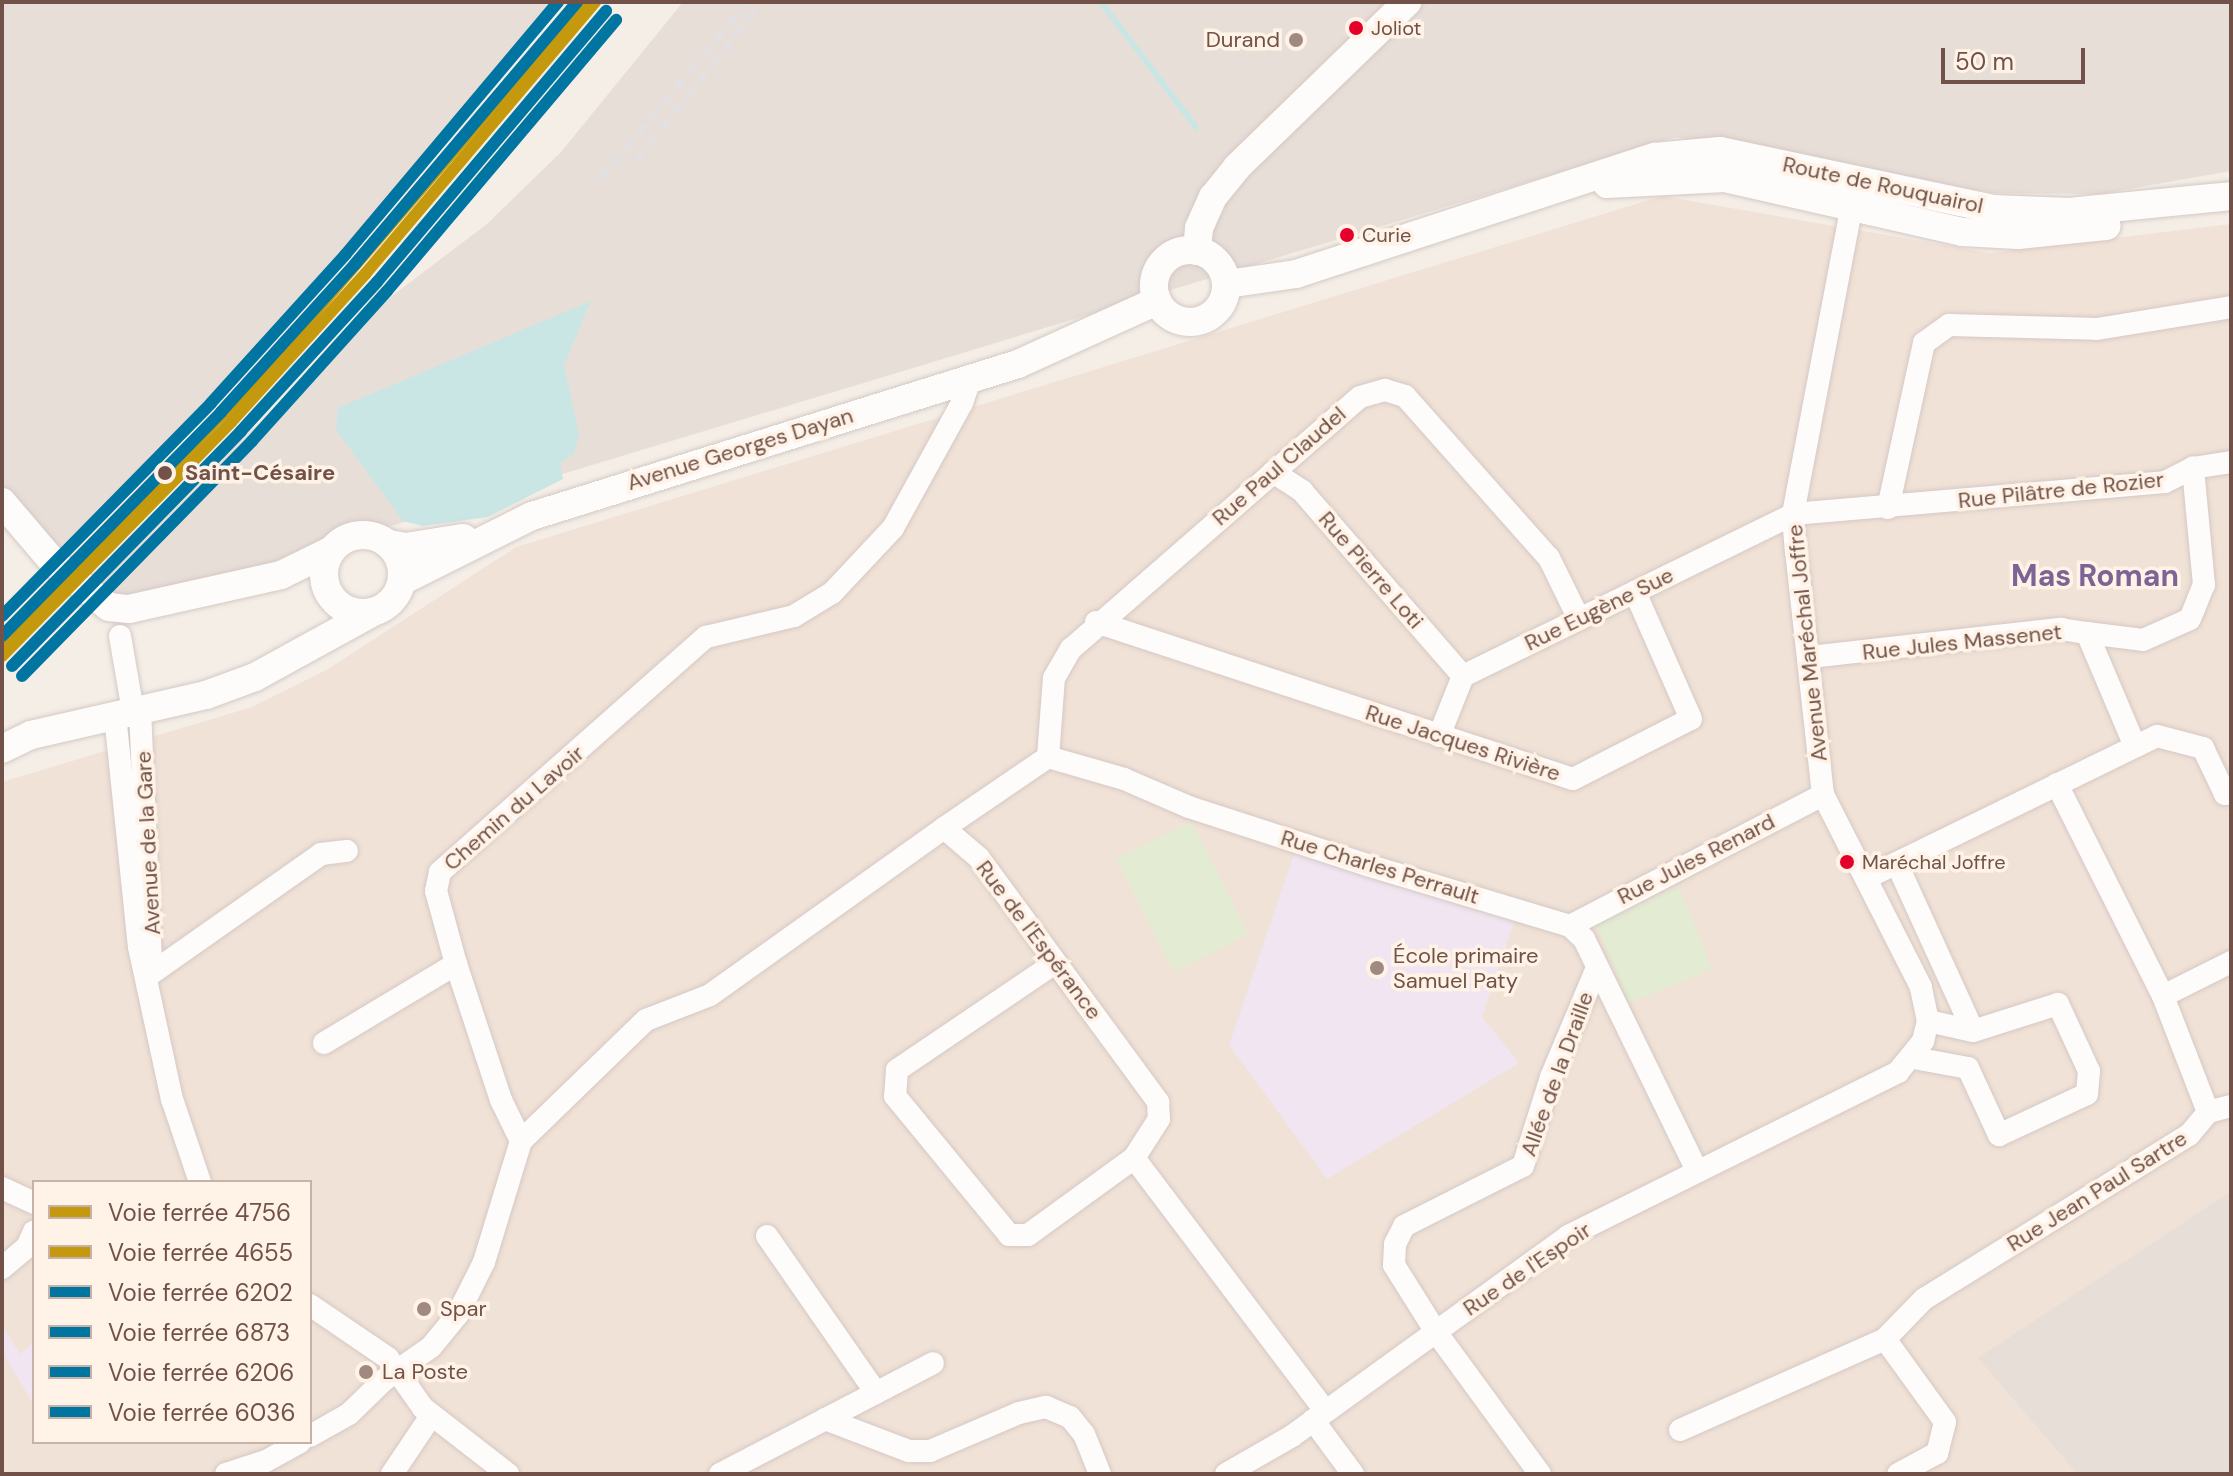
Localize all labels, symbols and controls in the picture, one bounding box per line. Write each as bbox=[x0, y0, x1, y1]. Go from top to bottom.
place label: Joliot bbox=[1371, 16, 1421, 40]
marker: Joliot bbox=[1348, 20, 1364, 36]
place label: Durand bbox=[1206, 27, 1280, 53]
marker: Durand bbox=[1287, 31, 1305, 49]
scale bar bbox=[1945, 32, 2089, 82]
text: 50 m bbox=[1955, 46, 2014, 77]
street label: Route de Rouquairol bbox=[1780, 151, 1986, 219]
place label: Curie bbox=[1362, 223, 1411, 247]
marker: Curie bbox=[1339, 227, 1355, 243]
street label: Rue Paul Claudel bbox=[1207, 401, 1351, 531]
street label: Avenue Georges Dayan bbox=[624, 402, 856, 496]
marker: Saint-Césaire bbox=[152, 460, 178, 486]
place label: Saint-Césaire bbox=[185, 460, 335, 486]
street label: Rue Pilâtre de Rozier bbox=[1957, 466, 2165, 514]
street label: Rue Pierre Loti bbox=[1313, 506, 1429, 634]
street label: Avenue Maréchal Joffre bbox=[1781, 523, 1833, 763]
district label: Mas Roman bbox=[2011, 558, 2179, 594]
street label: Rue Eugène Sue bbox=[1520, 562, 1678, 656]
street label: Rue Jules Massenet bbox=[1861, 618, 2063, 666]
street label: Rue Jacques Rivière bbox=[1362, 699, 1564, 787]
street label: Chemin du Lavoir bbox=[438, 740, 590, 876]
street label: Avenue de la Gare bbox=[130, 750, 166, 936]
street label: Rue Jules Renard bbox=[1613, 808, 1779, 910]
street label: Rue Charles Perrault bbox=[1278, 824, 1482, 910]
place label: Maréchal Joffre bbox=[1862, 850, 2006, 874]
marker: Maréchal Joffre bbox=[1839, 854, 1855, 870]
street label: Rue de l'Espérance bbox=[971, 855, 1107, 1025]
place label: École primaire Samuel Paty bbox=[1393, 942, 1539, 994]
marker: École primaire Samuel Paty bbox=[1368, 959, 1386, 977]
street label: Allée de la Draille bbox=[1515, 988, 1599, 1160]
street label: Rue Jean Paul Sartre bbox=[2002, 1125, 2192, 1257]
legend bbox=[32, 1180, 312, 1444]
text: Voie ferrée 4756 bbox=[108, 1197, 291, 1228]
street label: Rue de l'Espoir bbox=[1458, 1217, 1596, 1321]
text: Voie ferrée 4655 bbox=[108, 1237, 293, 1268]
text: Voie ferrée 6202 bbox=[108, 1277, 293, 1308]
place label: Spar bbox=[440, 1296, 487, 1322]
marker: Spar bbox=[415, 1300, 433, 1318]
text: Voie ferrée 6873 bbox=[108, 1317, 290, 1348]
text: Voie ferrée 6206 bbox=[108, 1357, 294, 1388]
place label: La Poste bbox=[382, 1359, 468, 1385]
marker: La Poste bbox=[357, 1363, 375, 1381]
text: Voie ferrée 6036 bbox=[108, 1397, 296, 1428]

